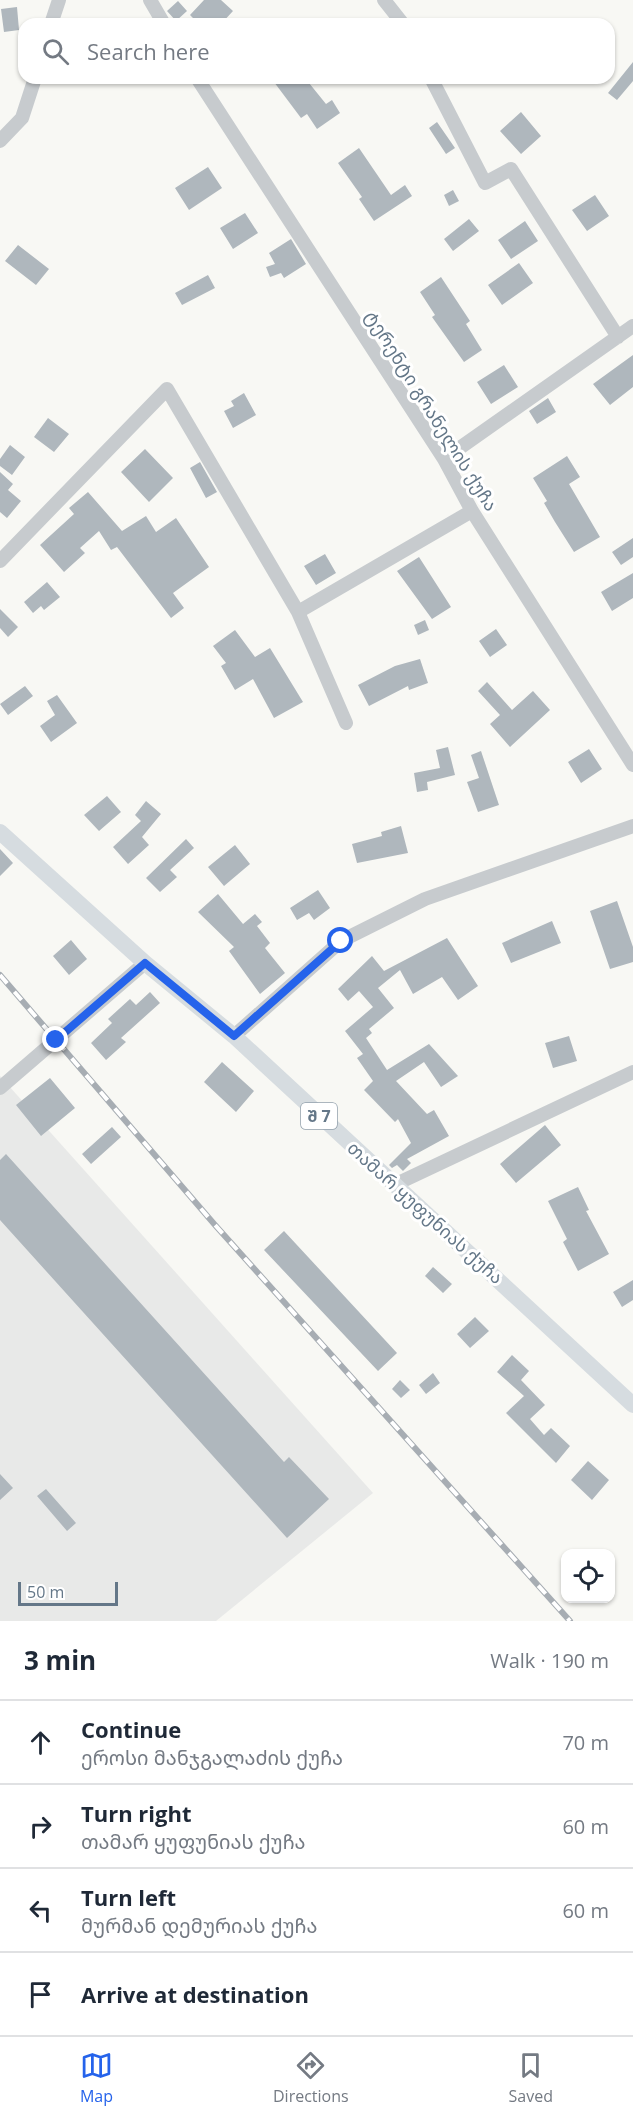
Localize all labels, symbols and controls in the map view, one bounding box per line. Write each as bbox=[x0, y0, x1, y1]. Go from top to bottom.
search box bbox=[18, 18, 615, 84]
icon: search bbox=[39, 35, 72, 68]
text: Search here bbox=[87, 36, 210, 66]
street label: ტერენტი გრანელის ქუჩა bbox=[360, 306, 504, 515]
route start bbox=[327, 927, 353, 953]
route end bbox=[42, 1026, 68, 1052]
road number: შ 7 bbox=[301, 1103, 337, 1129]
street label: თამარ ყუფუნიას ქუჩა bbox=[343, 1136, 509, 1289]
map controls bbox=[561, 1549, 615, 1603]
button: locate bbox=[561, 1549, 615, 1603]
scale bar bbox=[18, 1579, 118, 1606]
text: 50 m bbox=[27, 1581, 64, 1603]
text: 3 min bbox=[24, 1642, 96, 1678]
text: Walk · 190 m bbox=[490, 1647, 609, 1674]
text: Continue bbox=[81, 1714, 181, 1744]
icon: ahead bbox=[24, 1726, 57, 1759]
text: 70 m bbox=[562, 1729, 609, 1756]
text: ეროსი მანჯგალაძის ქუჩა bbox=[81, 1744, 343, 1771]
text: Turn right bbox=[81, 1798, 192, 1828]
icon: right bbox=[24, 1810, 57, 1843]
text: 60 m bbox=[562, 1813, 609, 1840]
text: თამარ ყუფუნიას ქუჩა bbox=[81, 1828, 306, 1855]
text: Turn left bbox=[81, 1882, 176, 1912]
icon: left bbox=[24, 1894, 57, 1927]
text: 60 m bbox=[562, 1897, 609, 1924]
text: მურმან დემურიას ქუჩა bbox=[81, 1912, 317, 1939]
icon: arrive bbox=[24, 1978, 57, 2011]
text: Arrive at destination bbox=[81, 1979, 309, 2009]
tab: Map bbox=[80, 2049, 113, 2107]
tab: Directions bbox=[273, 2049, 349, 2107]
tab: Saved bbox=[509, 2049, 553, 2107]

